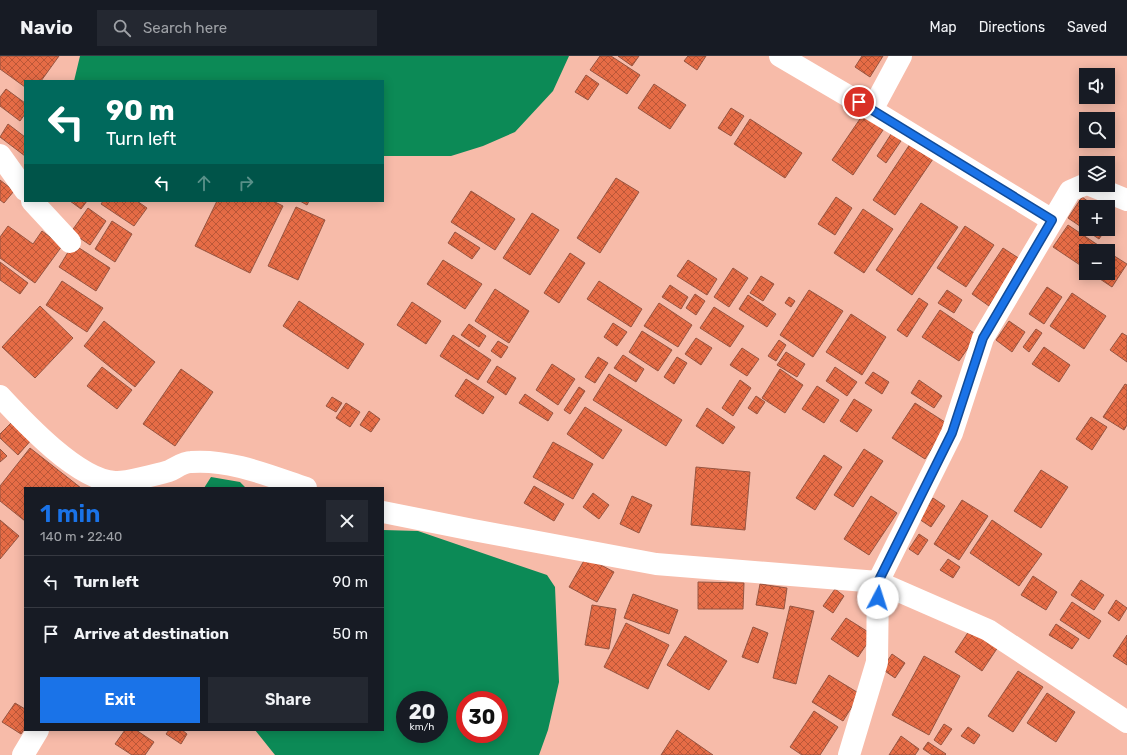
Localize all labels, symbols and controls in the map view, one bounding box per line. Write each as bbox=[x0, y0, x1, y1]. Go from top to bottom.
search box bbox=[97, 10, 377, 46]
text: Navio bbox=[20, 16, 73, 39]
icon: search bbox=[111, 17, 133, 39]
text: Search here bbox=[143, 19, 227, 37]
text: Map bbox=[930, 19, 957, 36]
text: Directions bbox=[979, 19, 1045, 36]
text: Saved bbox=[1067, 19, 1107, 36]
map controls bbox=[1079, 68, 1115, 280]
button: sound bbox=[1079, 68, 1115, 104]
pin bbox=[842, 85, 876, 119]
icon: arrive bbox=[848, 91, 870, 113]
text: 90 m bbox=[106, 94, 175, 127]
icon: left bbox=[40, 96, 92, 148]
button: search bbox=[1079, 112, 1115, 148]
text: Turn left bbox=[106, 128, 176, 150]
button: layers bbox=[1079, 156, 1115, 192]
icon: left bbox=[151, 172, 173, 194]
icon: ahead bbox=[193, 172, 215, 194]
icon: right bbox=[235, 172, 257, 194]
button: + bbox=[1079, 200, 1115, 236]
button: − bbox=[1079, 244, 1115, 280]
text: 1 min bbox=[40, 500, 100, 528]
button: close bbox=[326, 500, 368, 542]
text: 140 m · 22:40 bbox=[40, 529, 122, 544]
icon: left bbox=[40, 571, 62, 593]
text: Turn left bbox=[74, 573, 139, 591]
text: 90 m bbox=[333, 573, 368, 591]
position arrow bbox=[857, 577, 899, 619]
icon: arrive bbox=[40, 623, 62, 645]
text: Arrive at destination bbox=[74, 625, 229, 643]
text: 50 m bbox=[333, 625, 368, 643]
button: Exit bbox=[40, 677, 200, 723]
button: Share bbox=[208, 677, 368, 723]
speed limit sign: 30 bbox=[456, 691, 508, 743]
text: 20 bbox=[409, 700, 435, 724]
text: km/h bbox=[410, 721, 434, 733]

